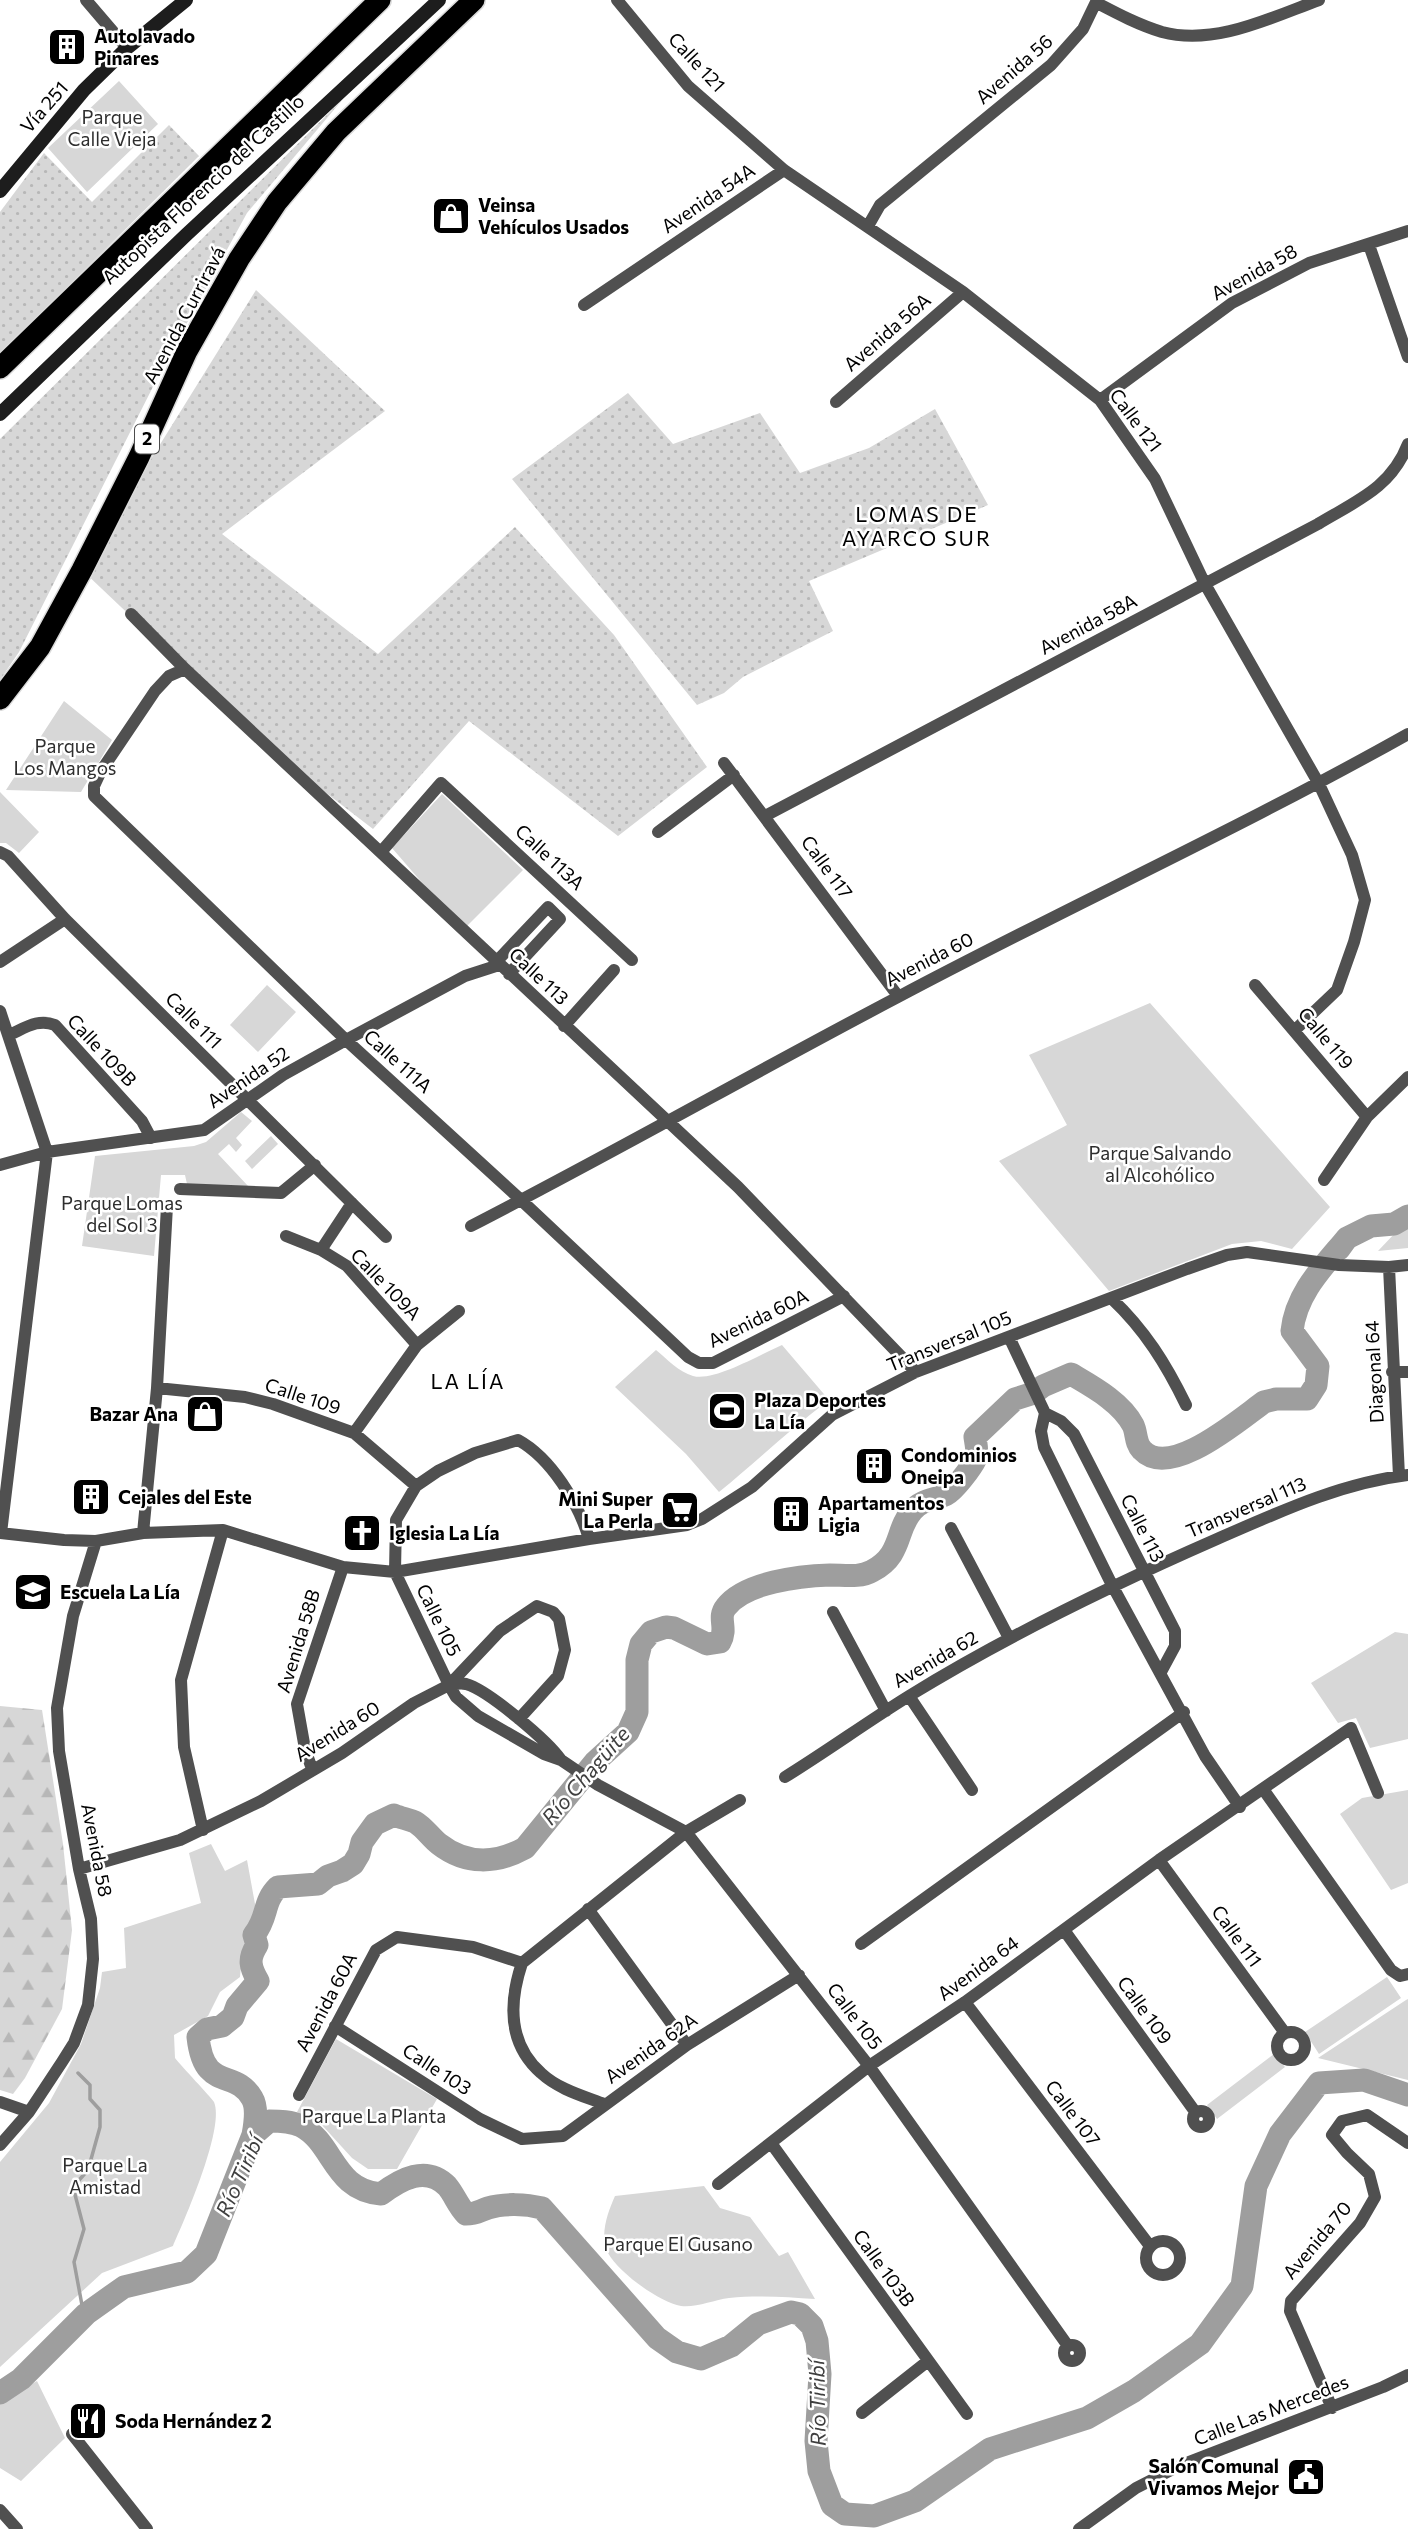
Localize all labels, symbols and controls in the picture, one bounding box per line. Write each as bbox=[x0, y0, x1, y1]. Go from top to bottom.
place label: Autolavado Pinares bbox=[94, 24, 195, 69]
building icon: Autolavado Pinares bbox=[46, 26, 88, 68]
street label: Calle 121 bbox=[664, 27, 731, 96]
street label: Avenida 56 bbox=[970, 29, 1057, 108]
street label: Vía 251 bbox=[15, 76, 72, 137]
street label: Autopista Florencio del Castillo bbox=[97, 89, 308, 288]
park label: Parque Calle Vieja bbox=[68, 105, 157, 150]
street label: Avenida 54A bbox=[657, 158, 759, 237]
place label: Veinsa Vehículos Usados bbox=[478, 193, 629, 238]
shop icon: Veinsa Vehículos Usados bbox=[430, 195, 472, 237]
street label: Avenida 58 bbox=[1207, 239, 1301, 305]
street label: Avenida Curriravá bbox=[138, 242, 229, 387]
street label: Avenida 56A bbox=[839, 288, 935, 375]
street label: Calle 121 bbox=[1105, 384, 1168, 456]
road number: 2 bbox=[135, 424, 159, 454]
district label: LOMAS DE AYARCO SUR bbox=[842, 501, 992, 550]
street label: Avenida 58A bbox=[1035, 588, 1141, 659]
park label: Parque Los Mangos bbox=[13, 734, 117, 779]
street label: Calle 113A bbox=[511, 819, 590, 894]
street label: Calle 117 bbox=[797, 831, 858, 903]
street label: Avenida 60 bbox=[881, 926, 977, 991]
street label: Calle 113 bbox=[505, 942, 574, 1009]
street label: Calle 111 bbox=[161, 987, 227, 1053]
street label: Calle 119 bbox=[1294, 1002, 1359, 1073]
street label: Calle 109B bbox=[63, 1009, 142, 1091]
street label: Calle 111A bbox=[360, 1024, 437, 1097]
street label: Avenida 52 bbox=[202, 1041, 293, 1112]
park label: Parque Salvando al Alcohólico bbox=[1088, 1141, 1232, 1186]
park label: Parque Lomas del Sol 3 bbox=[61, 1191, 183, 1236]
street label: Calle 109A bbox=[346, 1243, 426, 1324]
street label: Avenida 60A bbox=[704, 1283, 812, 1352]
street label: Transversal 105 bbox=[883, 1305, 1015, 1376]
street label: Diagonal 64 bbox=[1359, 1320, 1388, 1424]
district label: LA LÍA bbox=[431, 1368, 505, 1393]
street label: Calle 109 bbox=[262, 1372, 344, 1419]
place label: Plaza Deportes La Lía bbox=[754, 1388, 886, 1433]
sports icon: Plaza Deportes La Lía bbox=[706, 1390, 748, 1432]
shop icon: Bazar Ana bbox=[184, 1393, 226, 1435]
place label: Bazar Ana bbox=[89, 1402, 178, 1425]
place label: Condominios Oneipa bbox=[901, 1443, 1017, 1488]
building icon: Condominios Oneipa bbox=[853, 1445, 895, 1487]
street label: Transversal 113 bbox=[1182, 1471, 1309, 1542]
building icon: Cejales del Este bbox=[70, 1476, 112, 1518]
place label: Cejales del Este bbox=[118, 1485, 252, 1508]
place label: Mini Super La Perla bbox=[558, 1487, 653, 1532]
supermarket icon: Mini Super La Perla bbox=[659, 1489, 701, 1531]
street label: Calle 113 bbox=[1117, 1490, 1170, 1566]
place label: Apartamentos Ligia bbox=[818, 1491, 944, 1536]
building icon: Apartamentos Ligia bbox=[770, 1493, 812, 1535]
church icon: Iglesia La Lía bbox=[341, 1512, 383, 1554]
place label: Iglesia La Lía bbox=[389, 1521, 499, 1544]
school or university icon: Escuela La Lía bbox=[12, 1571, 54, 1613]
place label: Escuela La Lía bbox=[60, 1580, 180, 1603]
street label: Calle 105 bbox=[412, 1580, 467, 1660]
street label: Avenida 58B bbox=[271, 1586, 324, 1695]
street label: Avenida 62 bbox=[888, 1625, 981, 1692]
street label: Avenida 60 bbox=[290, 1695, 384, 1766]
water label: Río Chagüite bbox=[536, 1721, 634, 1829]
street label: Avenida 58 bbox=[77, 1801, 118, 1899]
street label: Calle 111 bbox=[1207, 1900, 1267, 1971]
street label: Avenida 64 bbox=[932, 1930, 1023, 2005]
street label: Avenida 60A bbox=[290, 1948, 361, 2055]
street label: Calle 109 bbox=[1113, 1971, 1178, 2048]
street label: Calle 105 bbox=[823, 1978, 888, 2054]
street label: Avenida 62A bbox=[600, 2007, 701, 2088]
street label: Calle 103 bbox=[398, 2038, 476, 2099]
street label: Calle 107 bbox=[1041, 2075, 1106, 2150]
park label: Parque La Planta bbox=[302, 2104, 446, 2127]
water label: Río Tiribí bbox=[210, 2128, 269, 2220]
park label: Parque La Amistad bbox=[62, 2153, 148, 2198]
street label: Avenida 70 bbox=[1277, 2196, 1356, 2283]
street label: Calle 103B bbox=[849, 2225, 920, 2311]
park label: Parque El Gusano bbox=[603, 2232, 753, 2255]
water label: Río Tiribí bbox=[803, 2356, 830, 2446]
street label: Calle Las Mercedes bbox=[1190, 2369, 1351, 2450]
restaurant icon: Soda Hernández 2 bbox=[67, 2400, 109, 2442]
place label: Soda Hernández 2 bbox=[115, 2409, 272, 2432]
place label: Salón Comunal Vivamos Mejor bbox=[1147, 2454, 1279, 2499]
public building icon: Salón Comunal Vivamos Mejor bbox=[1285, 2456, 1327, 2498]

